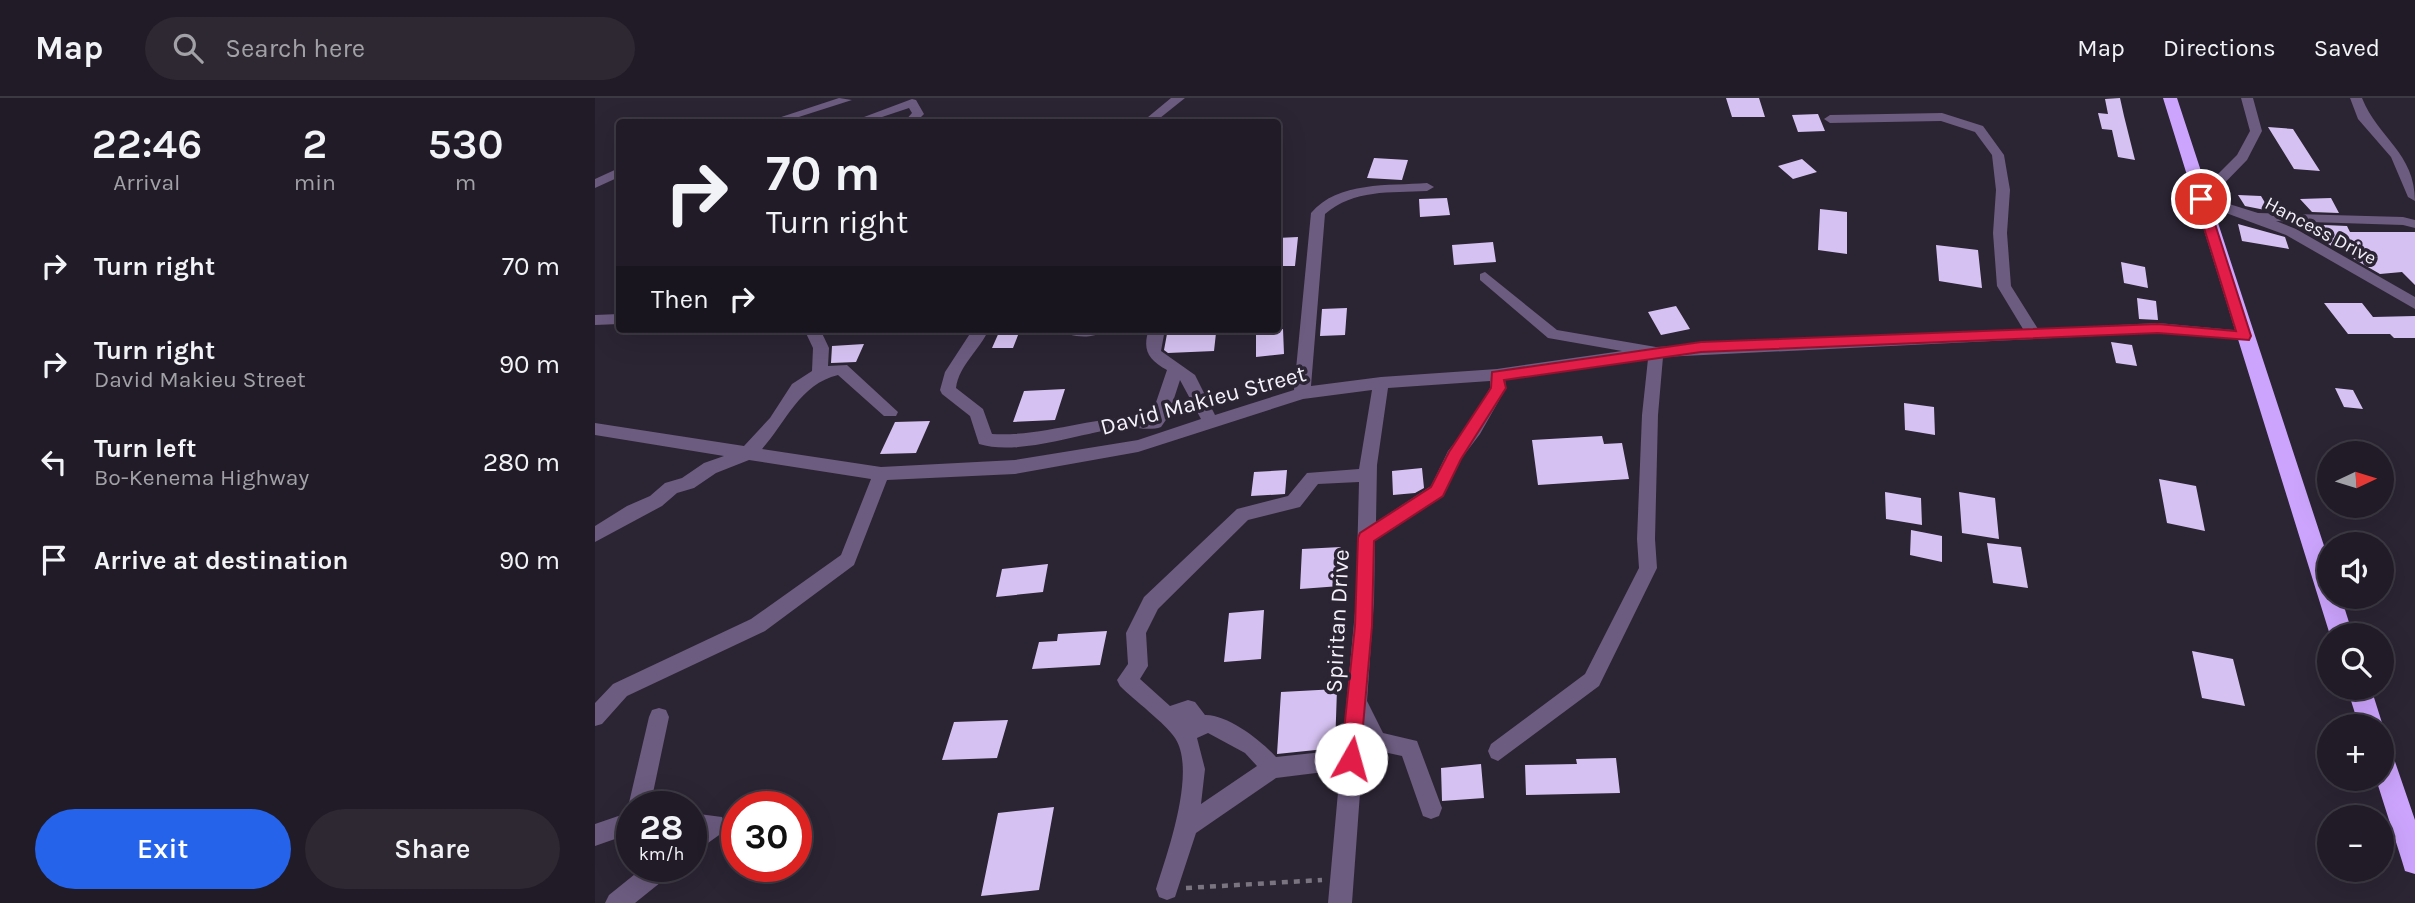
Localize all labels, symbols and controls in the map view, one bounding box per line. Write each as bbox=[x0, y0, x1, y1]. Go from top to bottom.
search box bbox=[145, 17, 635, 80]
text: Map bbox=[35, 29, 103, 67]
icon: search bbox=[169, 29, 207, 67]
text: Search here bbox=[225, 33, 365, 64]
text: Map bbox=[2077, 34, 2125, 62]
text: Directions bbox=[2163, 34, 2276, 62]
text: Saved bbox=[2314, 34, 2380, 62]
text: 22:46 bbox=[91, 119, 202, 169]
text: 2 bbox=[302, 119, 327, 169]
text: 530 bbox=[427, 119, 504, 169]
text: 70 m bbox=[766, 145, 880, 202]
icon: right bbox=[651, 147, 742, 238]
text: Arrival bbox=[113, 169, 181, 196]
text: min bbox=[294, 169, 336, 196]
text: m bbox=[455, 169, 476, 196]
pin bbox=[2171, 169, 2231, 229]
icon: arrive bbox=[2182, 180, 2220, 218]
street label: Hancess Drive bbox=[2261, 192, 2380, 269]
text: Turn right bbox=[766, 204, 908, 241]
icon: right bbox=[35, 247, 73, 285]
text: Turn right bbox=[94, 251, 215, 282]
text: 70 m bbox=[502, 251, 560, 282]
icon: right bbox=[723, 280, 761, 318]
text: Then bbox=[651, 284, 709, 315]
text: Turn right bbox=[94, 335, 215, 366]
icon: right bbox=[35, 345, 73, 383]
text: 90 m bbox=[499, 349, 560, 380]
street label: David Makieu Street bbox=[1097, 360, 1309, 441]
text: David Makieu Street bbox=[94, 366, 306, 393]
text: Turn left bbox=[94, 433, 196, 464]
north arrow bbox=[2317, 441, 2394, 518]
map controls bbox=[2317, 441, 2394, 882]
icon: left bbox=[35, 443, 73, 481]
text: 280 m bbox=[483, 447, 560, 478]
text: Bo-Kenema Highway bbox=[94, 464, 309, 491]
button: sound bbox=[2317, 532, 2394, 609]
icon: arrive bbox=[35, 541, 73, 579]
text: Arrive at destination bbox=[94, 545, 348, 576]
text: 90 m bbox=[499, 545, 560, 576]
street label: Spiritan Drive bbox=[1320, 549, 1355, 694]
button: search bbox=[2317, 623, 2394, 700]
button: + bbox=[2317, 714, 2394, 791]
position arrow bbox=[1314, 722, 1388, 796]
speed limit sign: 30 bbox=[721, 791, 812, 882]
button: − bbox=[2317, 805, 2394, 882]
text: 28 bbox=[640, 807, 683, 848]
button: Exit bbox=[35, 809, 291, 889]
button: Share bbox=[305, 809, 560, 889]
text: km/h bbox=[639, 843, 684, 865]

